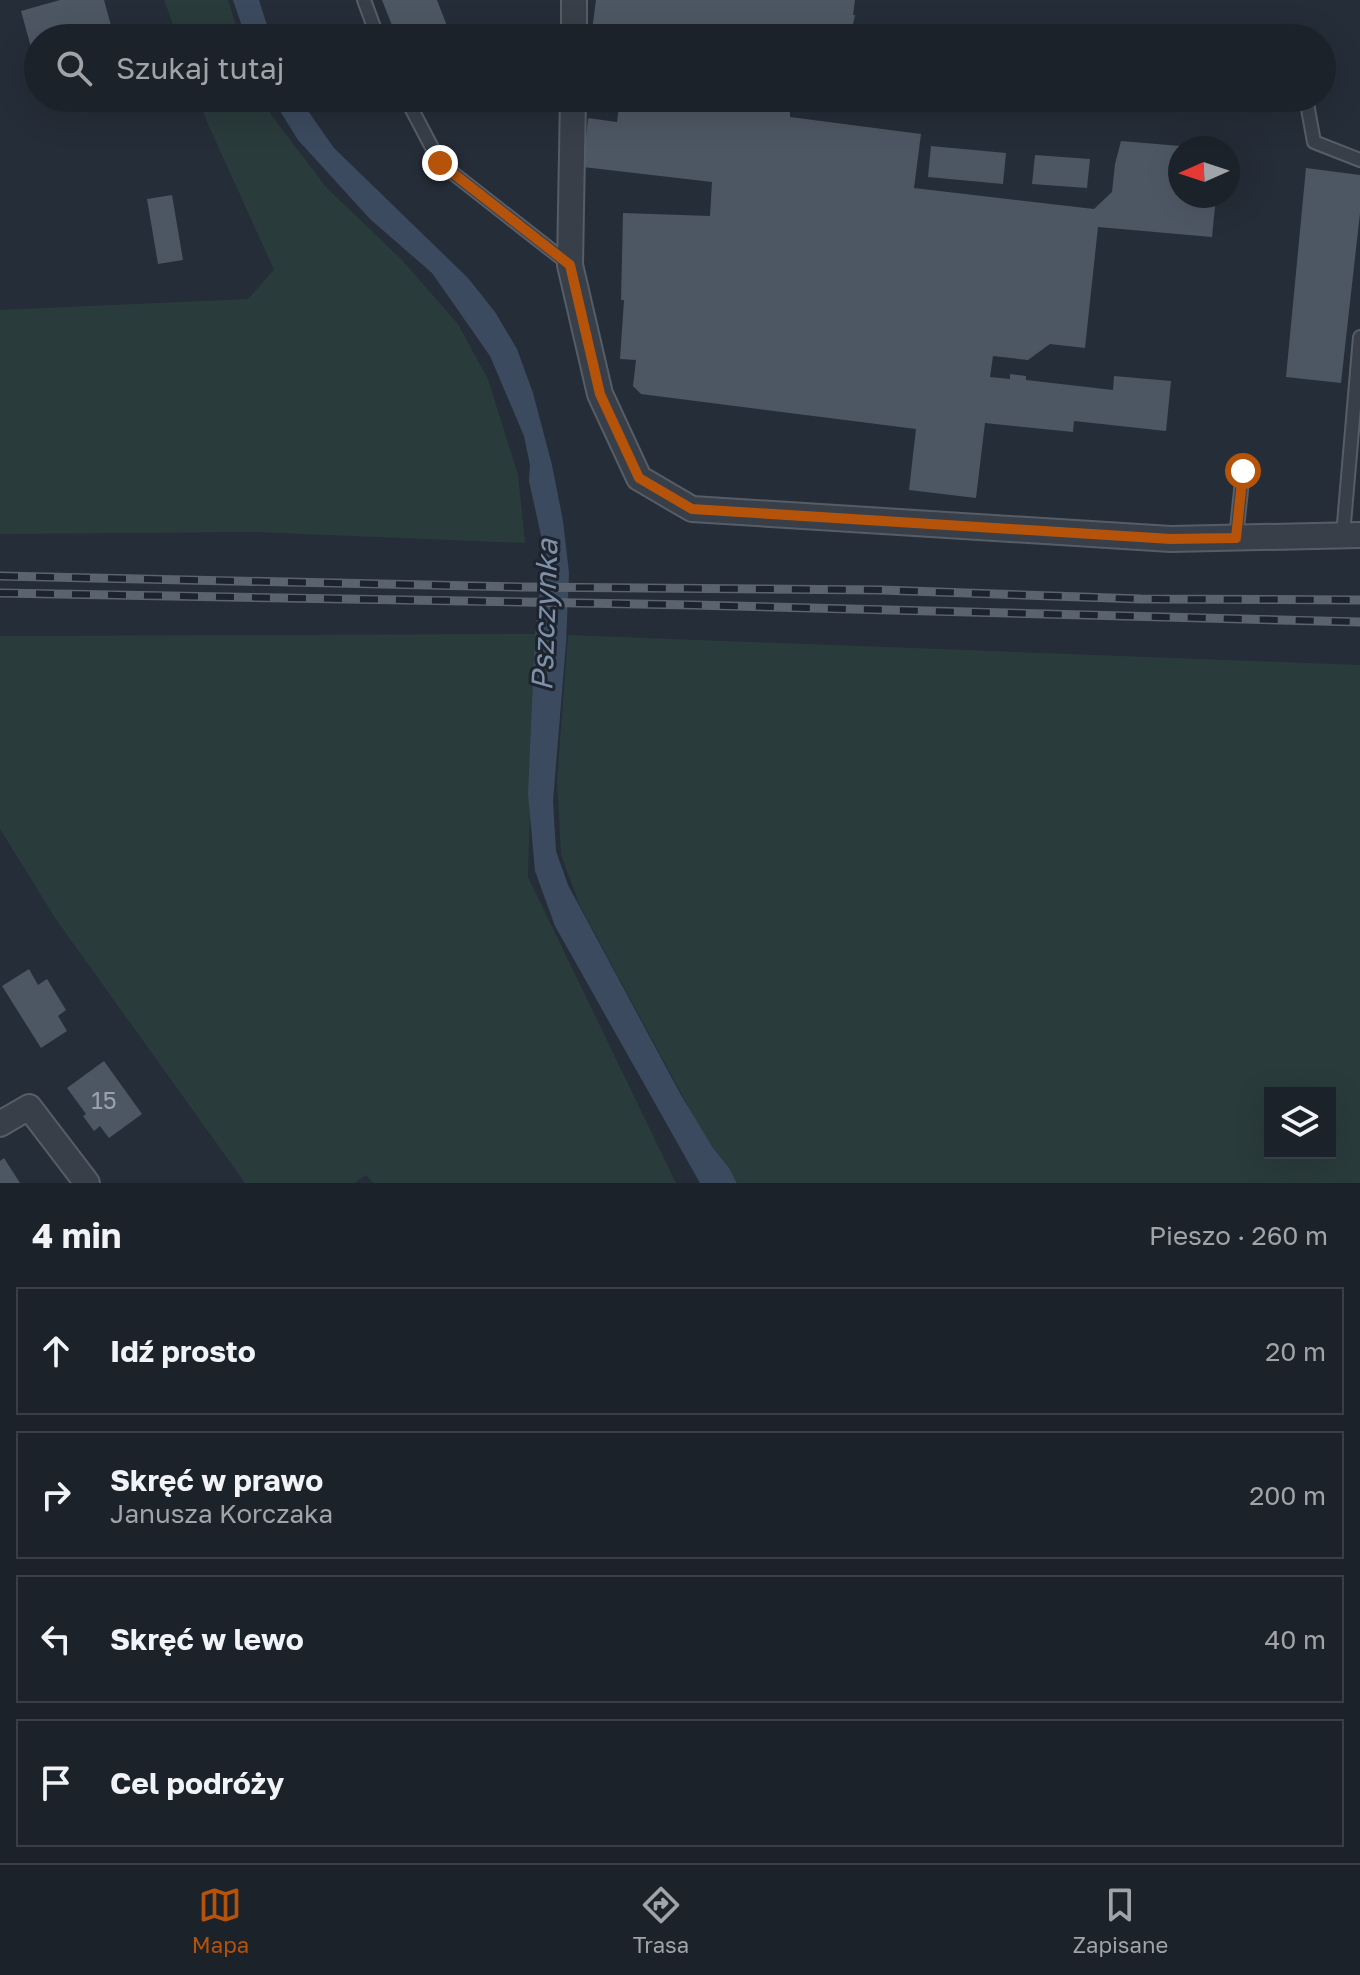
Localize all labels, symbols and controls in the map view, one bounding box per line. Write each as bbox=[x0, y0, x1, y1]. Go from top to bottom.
search box bbox=[24, 24, 1336, 112]
icon: search bbox=[52, 46, 96, 90]
text: Szukaj tutaj bbox=[116, 50, 285, 86]
north arrow bbox=[1168, 136, 1240, 208]
route end bbox=[422, 145, 458, 181]
route start bbox=[1225, 453, 1261, 489]
water label: Pszczynka bbox=[523, 538, 565, 691]
house number: 15 bbox=[91, 1085, 117, 1114]
map controls bbox=[1264, 1087, 1336, 1159]
button: layers bbox=[1264, 1087, 1336, 1159]
text: 4 min bbox=[32, 1215, 121, 1255]
text: Pieszo · 260 m bbox=[1149, 1220, 1328, 1251]
icon: ahead bbox=[34, 1329, 78, 1373]
text: Idź prosto bbox=[110, 1333, 256, 1369]
text: 20 m bbox=[1265, 1336, 1326, 1367]
text: Skręć w prawo bbox=[110, 1462, 323, 1498]
icon: right bbox=[34, 1473, 78, 1517]
text: 200 m bbox=[1249, 1480, 1326, 1511]
text: Janusza Korczaka bbox=[110, 1498, 333, 1529]
icon: left bbox=[34, 1617, 78, 1661]
text: Skręć w lewo bbox=[110, 1621, 304, 1657]
text: 40 m bbox=[1265, 1624, 1326, 1655]
icon: arrive bbox=[34, 1761, 78, 1805]
text: Cel podróży bbox=[110, 1765, 284, 1801]
tab: Mapa bbox=[192, 1883, 249, 1958]
tab: Trasa bbox=[633, 1883, 689, 1958]
tab: Zapisane bbox=[1073, 1883, 1168, 1958]

